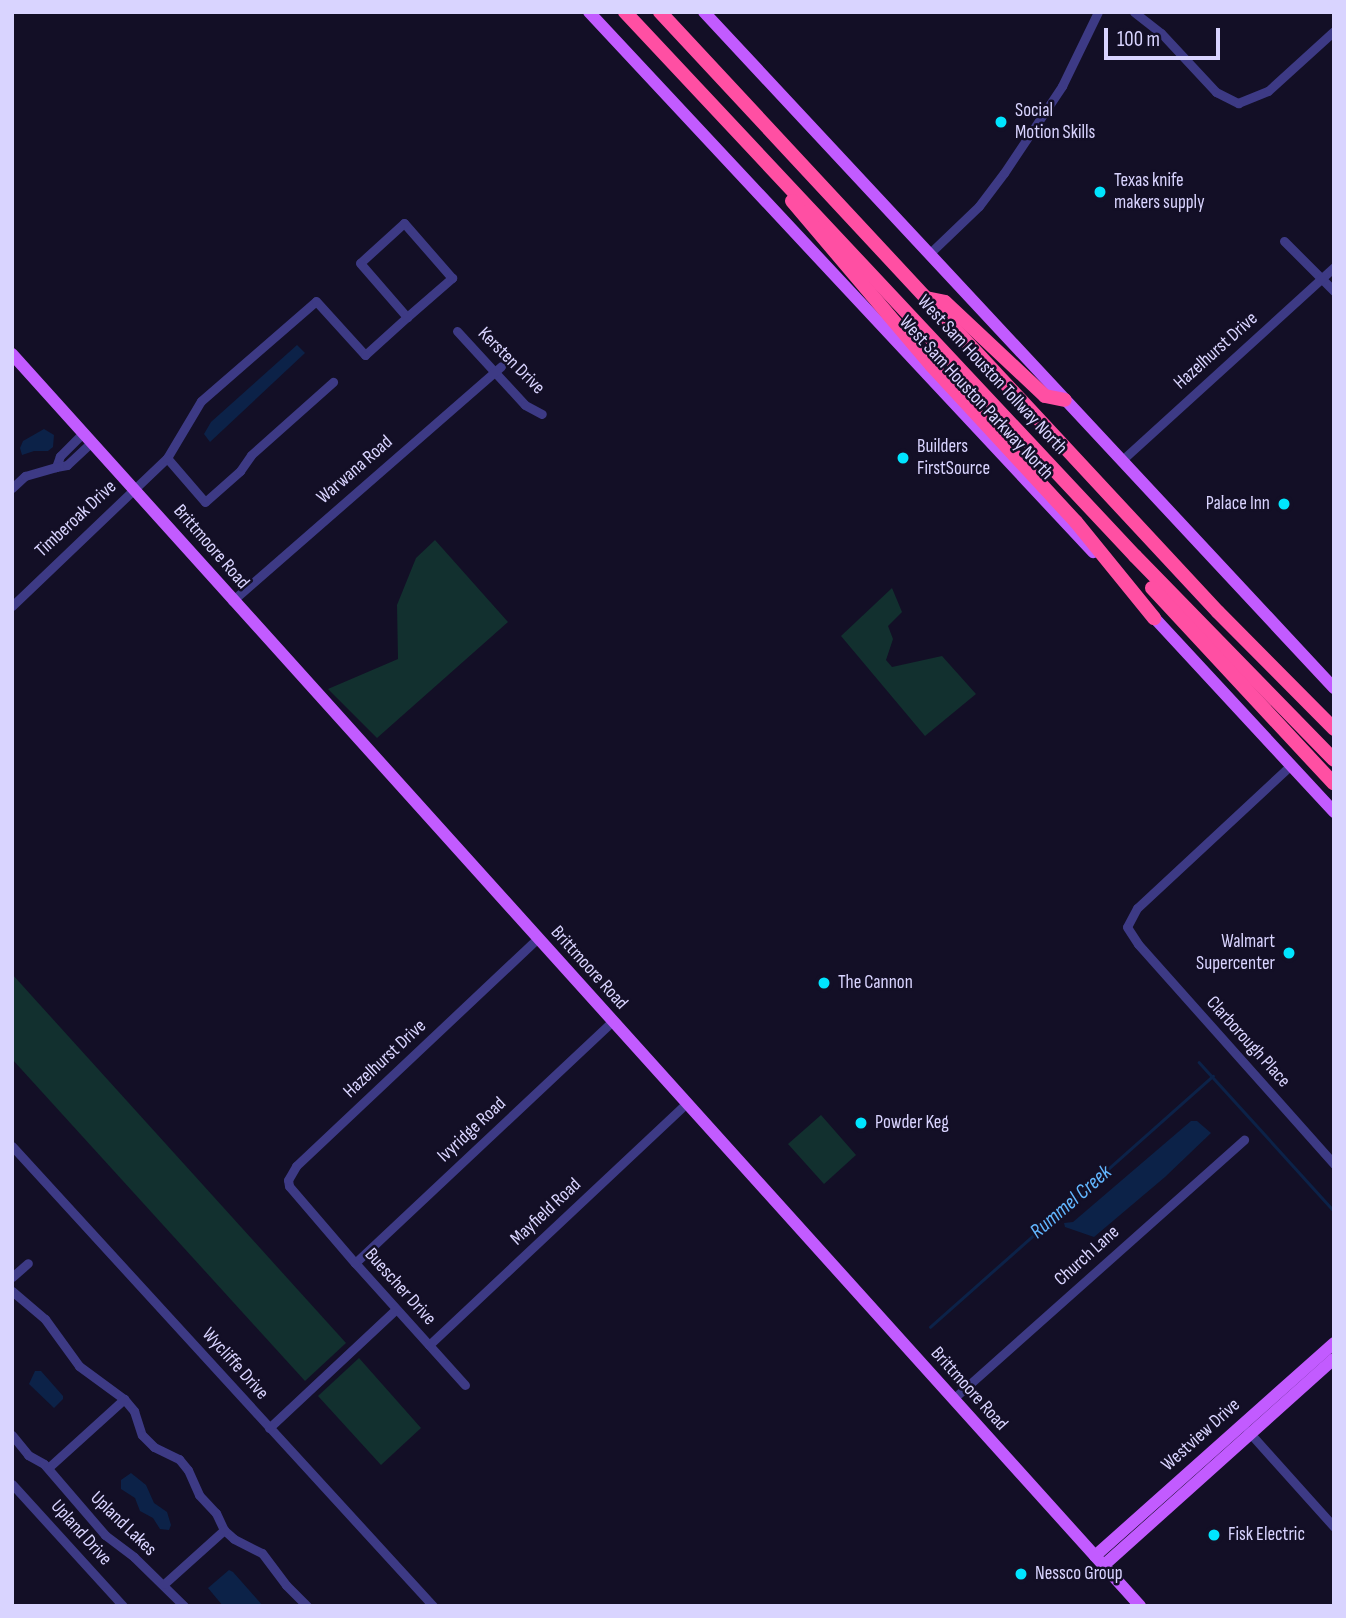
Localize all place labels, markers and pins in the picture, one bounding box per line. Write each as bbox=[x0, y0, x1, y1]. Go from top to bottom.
place label: Social Motion Skills bbox=[1015, 100, 1095, 144]
marker: Social Motion Skills bbox=[993, 114, 1009, 130]
place label: Texas knife makers supply bbox=[1114, 170, 1204, 214]
marker: Texas knife makers supply bbox=[1092, 184, 1108, 200]
place label: Builders FirstSource bbox=[917, 436, 990, 480]
marker: Builders FirstSource bbox=[895, 450, 911, 466]
place label: Palace Inn bbox=[1206, 493, 1270, 515]
marker: Palace Inn bbox=[1276, 496, 1292, 512]
place label: Walmart Supercenter bbox=[1196, 931, 1275, 975]
marker: Walmart Supercenter bbox=[1281, 945, 1297, 961]
place label: The Cannon bbox=[838, 972, 913, 994]
marker: The Cannon bbox=[816, 975, 832, 991]
place label: Powder Keg bbox=[875, 1112, 949, 1134]
marker: Powder Keg bbox=[853, 1115, 869, 1131]
place label: Fisk Electric bbox=[1228, 1524, 1305, 1546]
marker: Fisk Electric bbox=[1206, 1527, 1222, 1543]
place label: Nessco Group bbox=[1035, 1563, 1123, 1585]
marker: Nessco Group bbox=[1013, 1566, 1029, 1582]

